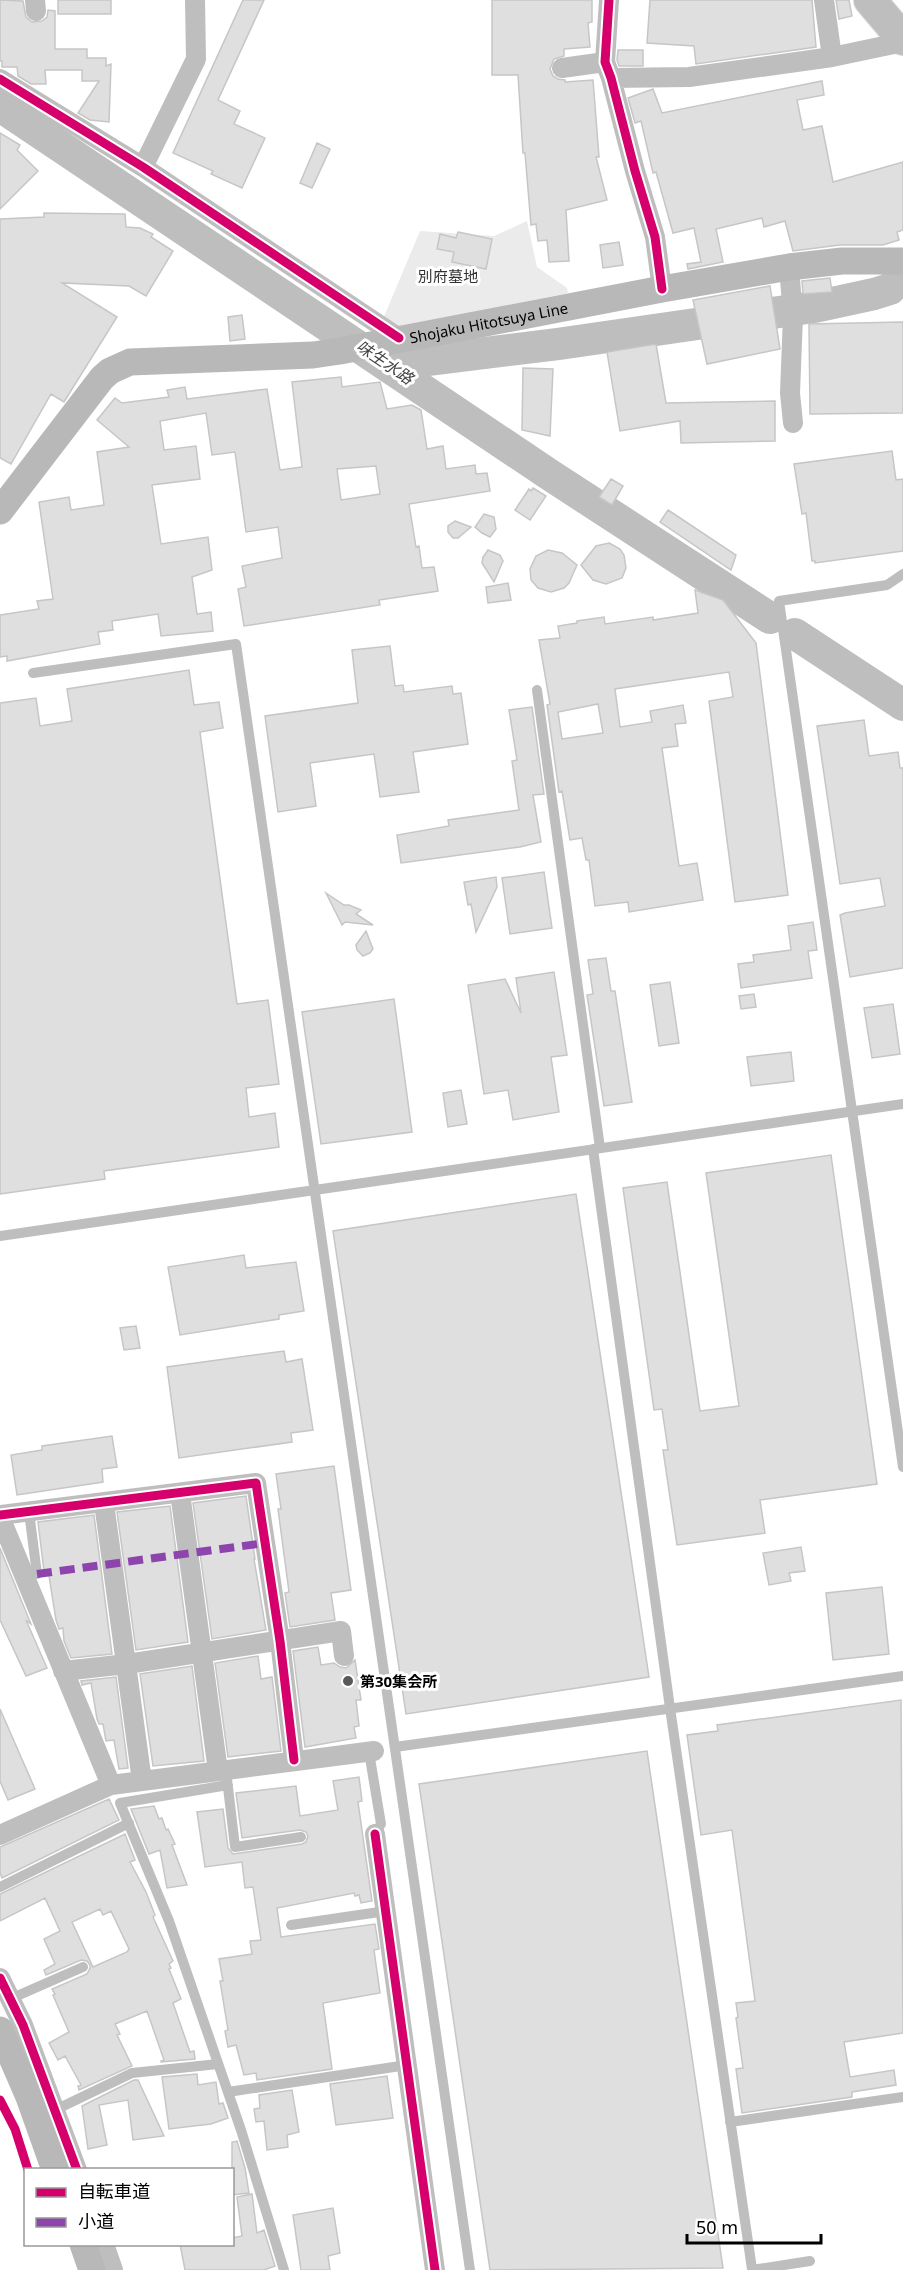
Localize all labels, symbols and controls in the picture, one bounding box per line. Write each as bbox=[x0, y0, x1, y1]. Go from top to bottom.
park label: 別府墓地 bbox=[418, 266, 478, 286]
street label: Shojaku Hitotsuya Line bbox=[408, 297, 570, 347]
water label: 味生水路 bbox=[352, 335, 419, 390]
place label: 第30集会所 bbox=[360, 1671, 437, 1691]
marker: 第30集会所 bbox=[341, 1674, 355, 1688]
legend bbox=[24, 2168, 234, 2246]
text: 自転車道 bbox=[78, 2179, 150, 2203]
scale bar bbox=[687, 2207, 820, 2245]
text: 小道 bbox=[78, 2209, 114, 2233]
text: 50 m bbox=[696, 2215, 738, 2239]

